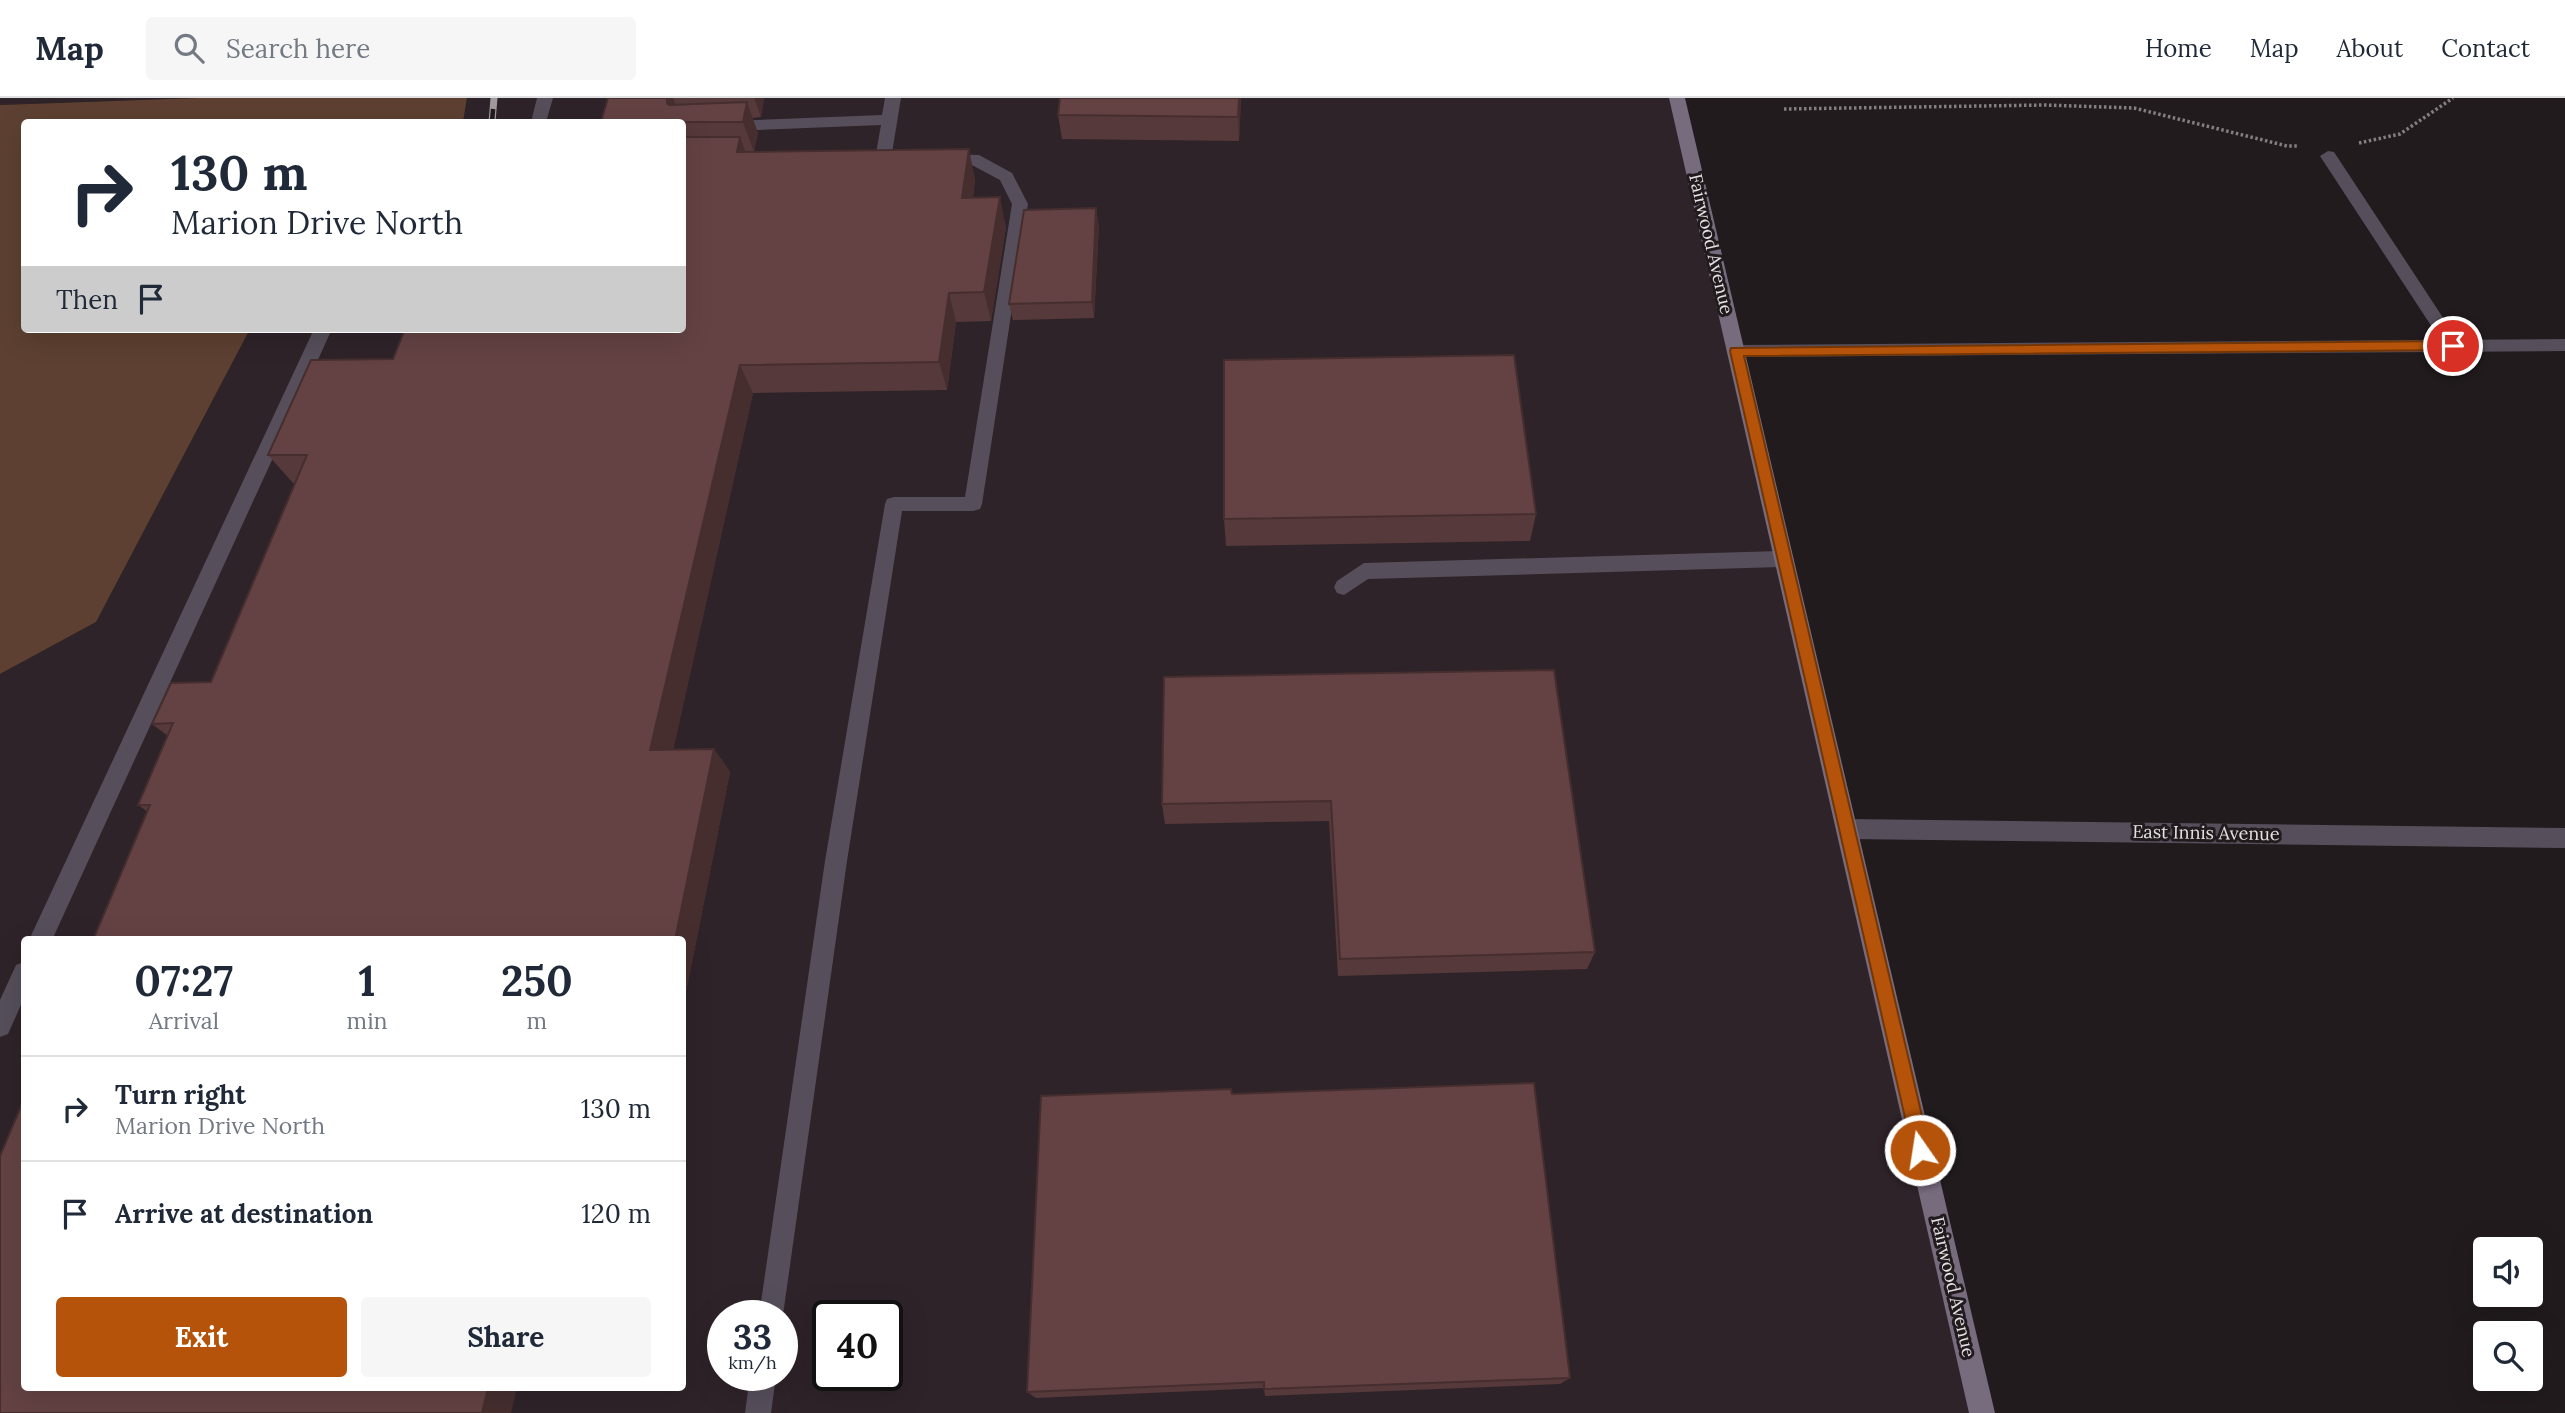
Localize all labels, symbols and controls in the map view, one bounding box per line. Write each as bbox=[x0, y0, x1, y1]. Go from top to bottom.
search box bbox=[146, 17, 636, 80]
text: Map bbox=[35, 27, 104, 69]
icon: search bbox=[170, 29, 208, 67]
text: Search here bbox=[226, 32, 370, 65]
text: Home bbox=[2145, 33, 2212, 64]
text: Map bbox=[2250, 33, 2299, 64]
text: About bbox=[2337, 33, 2403, 64]
text: Contact bbox=[2441, 33, 2530, 64]
text: 130 m bbox=[171, 141, 307, 203]
icon: right bbox=[56, 147, 147, 238]
street label: Fairwood Avenue bbox=[1684, 172, 1739, 317]
text: Marion Drive North bbox=[171, 202, 463, 243]
icon: arrive bbox=[132, 280, 170, 318]
text: Then bbox=[56, 283, 118, 316]
pin bbox=[2423, 316, 2483, 376]
icon: arrive bbox=[2434, 327, 2472, 365]
street label: East Innis Avenue bbox=[2132, 820, 2280, 845]
text: 07:27 bbox=[134, 954, 233, 1008]
text: 1 bbox=[359, 954, 376, 1008]
text: 250 bbox=[501, 954, 573, 1008]
text: Arrival bbox=[149, 1006, 219, 1035]
text: min bbox=[347, 1006, 388, 1035]
text: m bbox=[527, 1006, 547, 1035]
text: Turn right bbox=[115, 1078, 246, 1111]
icon: right bbox=[56, 1090, 94, 1128]
text: 130 m bbox=[581, 1092, 651, 1125]
text: Marion Drive North bbox=[115, 1111, 325, 1140]
position arrow bbox=[1883, 1113, 1957, 1187]
icon: arrive bbox=[56, 1195, 94, 1233]
text: Arrive at destination bbox=[115, 1197, 373, 1230]
text: 120 m bbox=[581, 1197, 651, 1230]
street label: Fairwood Avenue bbox=[1926, 1215, 1981, 1360]
map controls bbox=[2473, 1237, 2543, 1391]
button: sound bbox=[2473, 1237, 2543, 1307]
button: Exit bbox=[56, 1297, 347, 1377]
button: Share bbox=[361, 1297, 651, 1377]
speed limit sign: 40 bbox=[812, 1300, 903, 1391]
text: 33 bbox=[733, 1314, 772, 1359]
button: search bbox=[2473, 1321, 2543, 1391]
text: km/h bbox=[728, 1351, 777, 1374]

